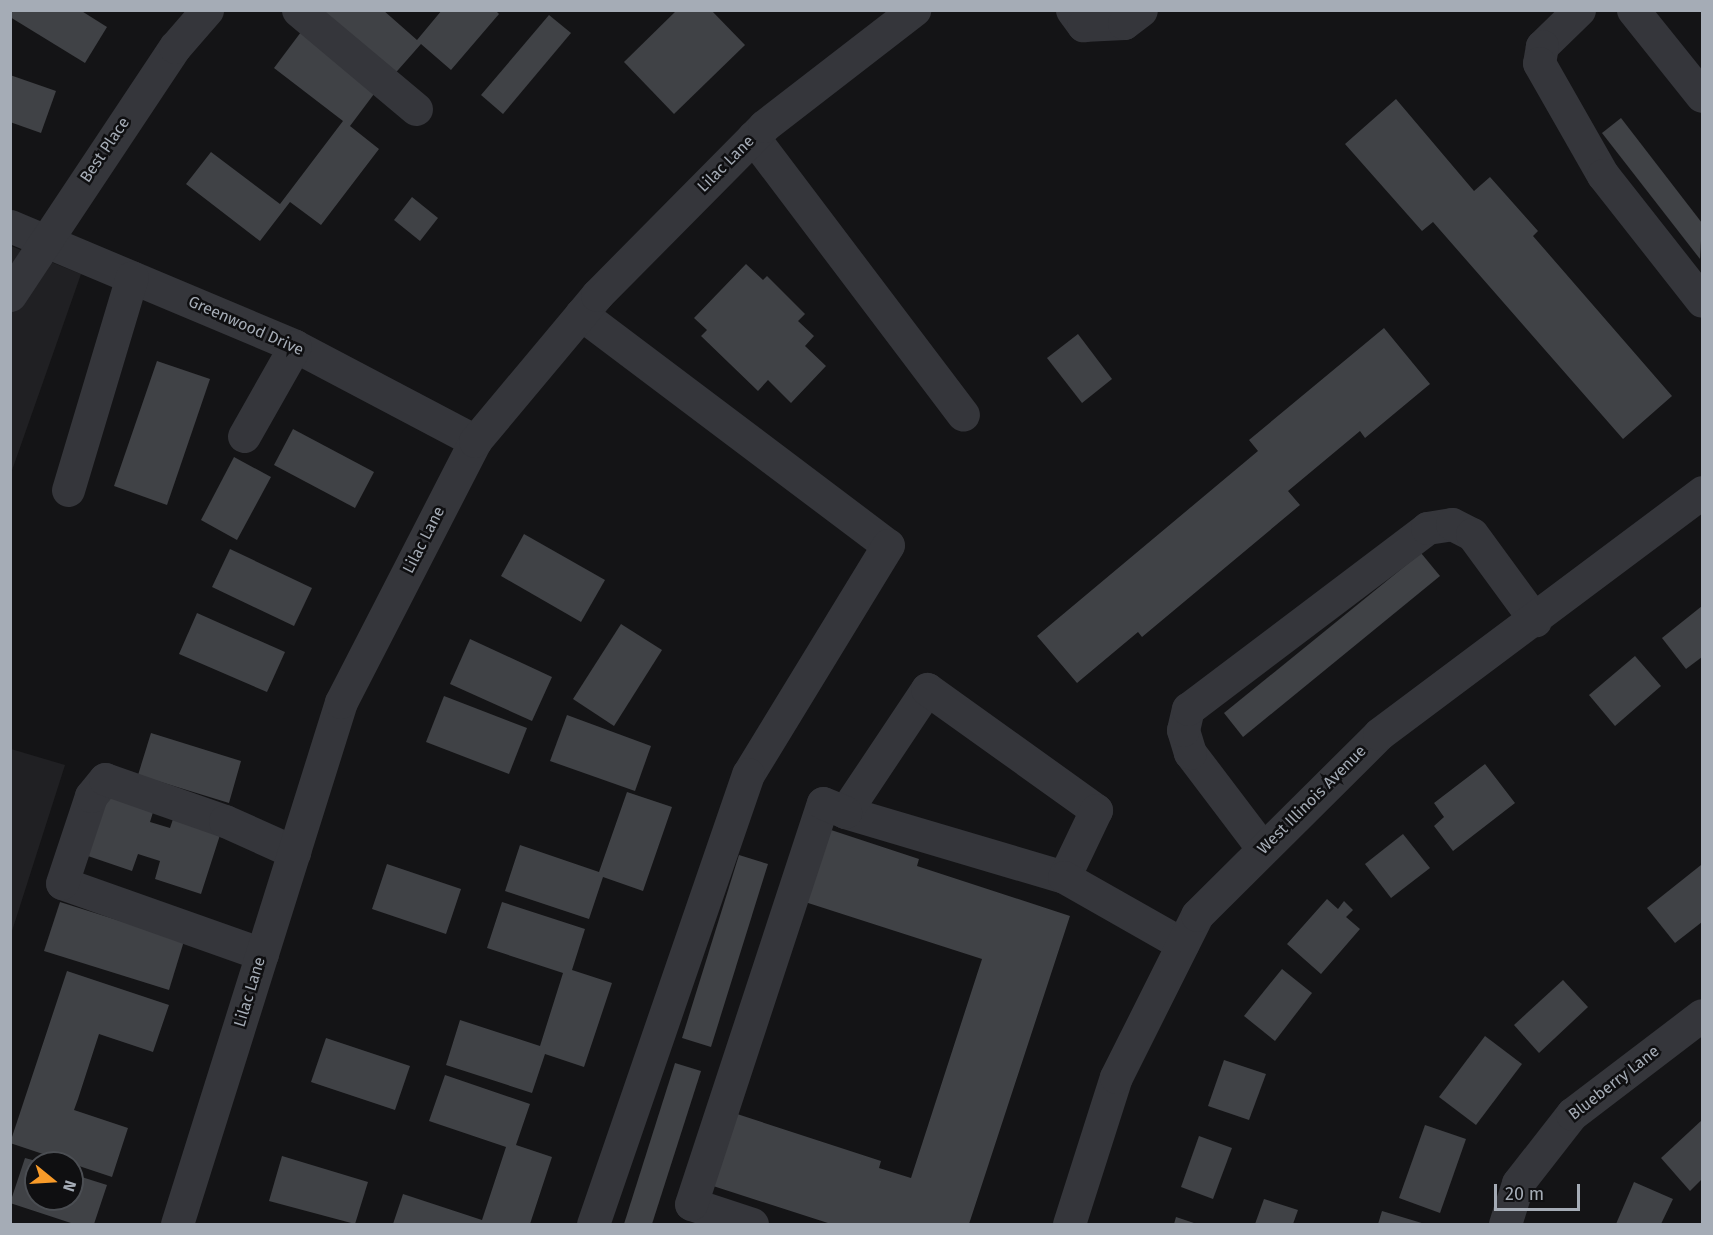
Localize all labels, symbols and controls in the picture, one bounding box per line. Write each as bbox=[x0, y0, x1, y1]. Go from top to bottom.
street label: Best Place bbox=[76, 114, 134, 186]
street label: Lilac Lane bbox=[694, 132, 758, 196]
street label: Greenwood Drive bbox=[185, 292, 307, 360]
street label: Lilac Lane bbox=[399, 503, 449, 577]
street label: West Illinois Avenue bbox=[1254, 742, 1370, 858]
street label: Lilac Lane bbox=[230, 955, 270, 1029]
street label: Blueberry Lane bbox=[1565, 1042, 1663, 1124]
north arrow bbox=[24, 1151, 84, 1211]
scale bar bbox=[1497, 1172, 1582, 1210]
text: N bbox=[59, 1178, 80, 1194]
text: 20 m bbox=[1505, 1183, 1544, 1205]

